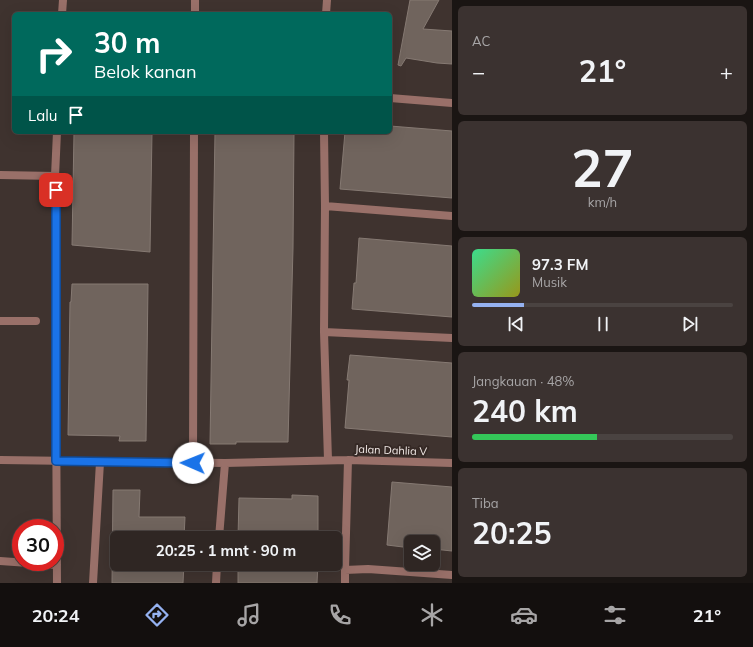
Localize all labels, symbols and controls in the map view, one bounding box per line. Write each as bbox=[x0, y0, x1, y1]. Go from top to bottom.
text: 30 m bbox=[94, 25, 160, 60]
icon: right bbox=[28, 28, 80, 80]
text: AC bbox=[472, 33, 490, 49]
text: 21° bbox=[579, 52, 626, 90]
text: − bbox=[472, 58, 485, 86]
text: + bbox=[720, 58, 733, 86]
text: Belok kanan bbox=[94, 60, 196, 83]
icon: arrive bbox=[65, 104, 87, 126]
text: Lalu bbox=[28, 106, 57, 125]
text: 27 bbox=[571, 135, 634, 200]
pin bbox=[39, 173, 73, 207]
icon: arrive bbox=[45, 179, 67, 201]
text: km/h bbox=[588, 194, 617, 210]
text: 97.3 FM bbox=[532, 255, 588, 274]
text: Musik bbox=[532, 274, 567, 290]
icon: previous bbox=[505, 313, 527, 335]
icon: pause bbox=[592, 313, 614, 335]
icon: next bbox=[679, 313, 701, 335]
text: Jangkauan · 48% bbox=[472, 373, 574, 389]
text: 240 km bbox=[472, 392, 578, 430]
position arrow bbox=[172, 442, 214, 484]
street label: Jalan Dahlia V bbox=[355, 442, 428, 458]
text: Tiba bbox=[472, 495, 499, 511]
text: 20:25 bbox=[472, 514, 551, 552]
speed limit sign: 30 bbox=[12, 519, 64, 571]
map controls bbox=[404, 535, 440, 571]
button: layers bbox=[404, 535, 440, 571]
text: 20:25 · 1 mnt · 90 m bbox=[156, 541, 296, 560]
icon: directions bbox=[143, 601, 171, 629]
icon: music bbox=[235, 601, 263, 629]
icon: phone bbox=[326, 601, 354, 629]
icon: climate bbox=[418, 601, 446, 629]
icon: car bbox=[510, 601, 538, 629]
icon: filters bbox=[601, 601, 629, 629]
text: 20:24 bbox=[32, 604, 79, 627]
text: 21° bbox=[693, 604, 721, 627]

